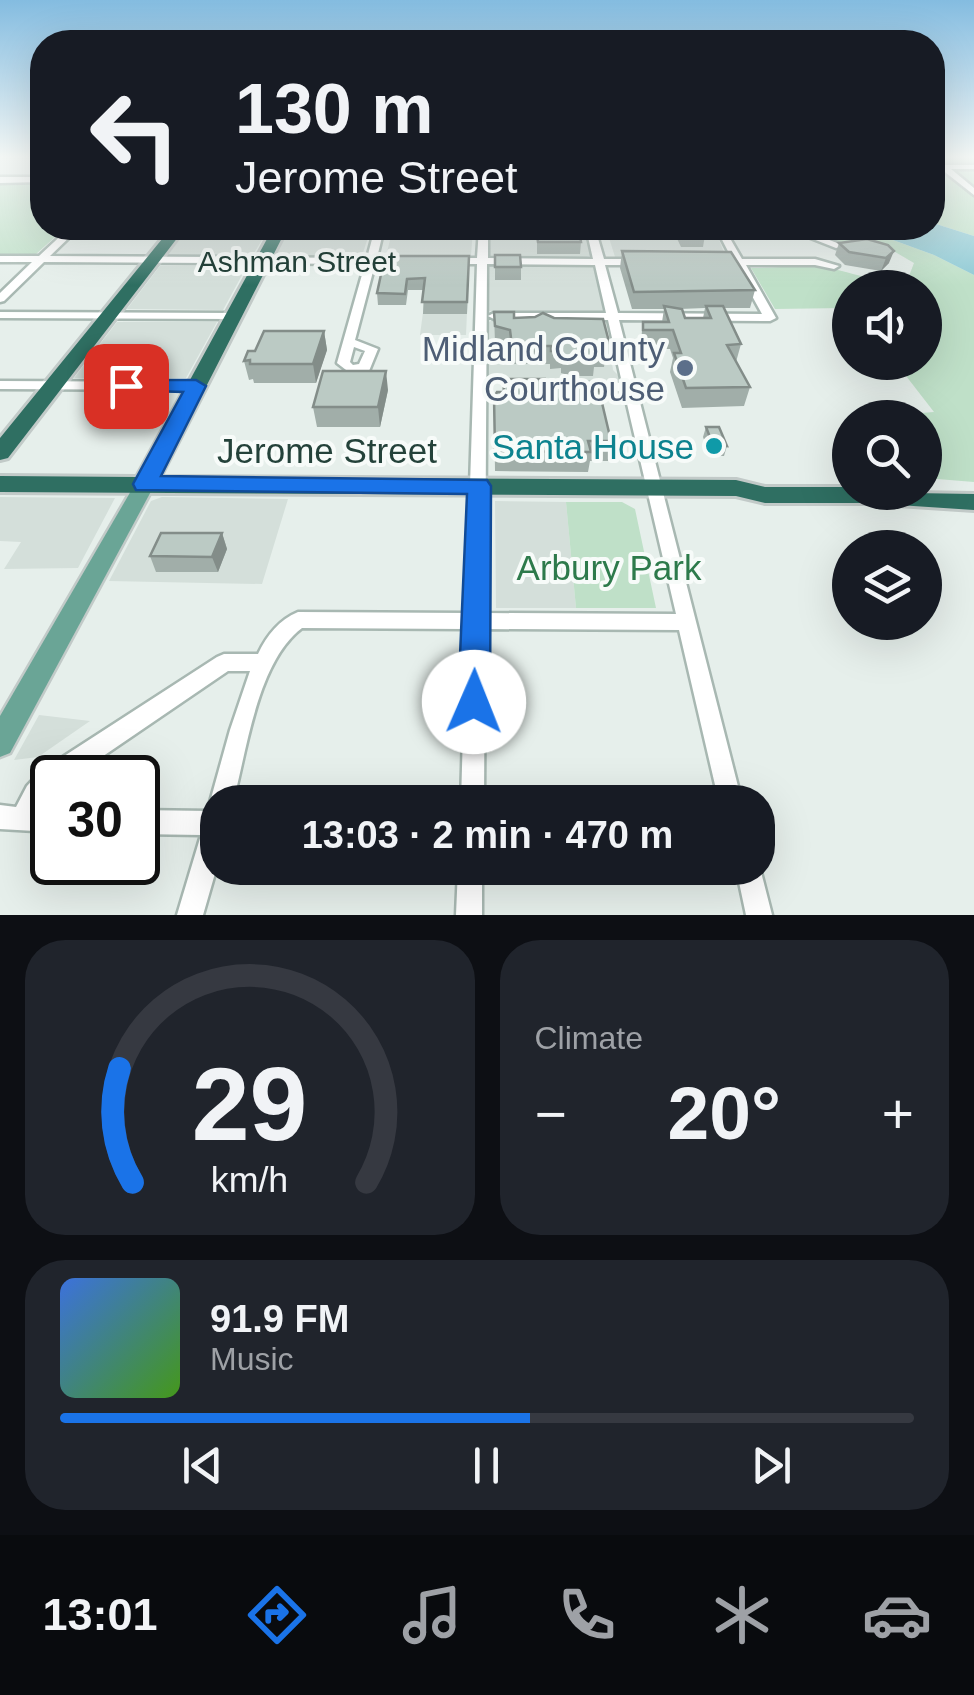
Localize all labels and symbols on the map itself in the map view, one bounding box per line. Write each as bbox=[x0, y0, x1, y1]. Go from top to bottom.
street label: Ashman Street bbox=[198, 245, 397, 278]
place label: Midland County Courthouse bbox=[422, 329, 665, 408]
pin bbox=[84, 344, 169, 429]
marker: Midland County Courthouse bbox=[674, 357, 696, 379]
place label: Santa House bbox=[492, 427, 694, 466]
street label: Jerome Street bbox=[217, 431, 437, 470]
marker: Santa House bbox=[703, 435, 725, 457]
park label: Arbury Park bbox=[517, 548, 702, 587]
position arrow bbox=[422, 650, 526, 754]
speed limit sign: 30 bbox=[30, 755, 160, 885]

